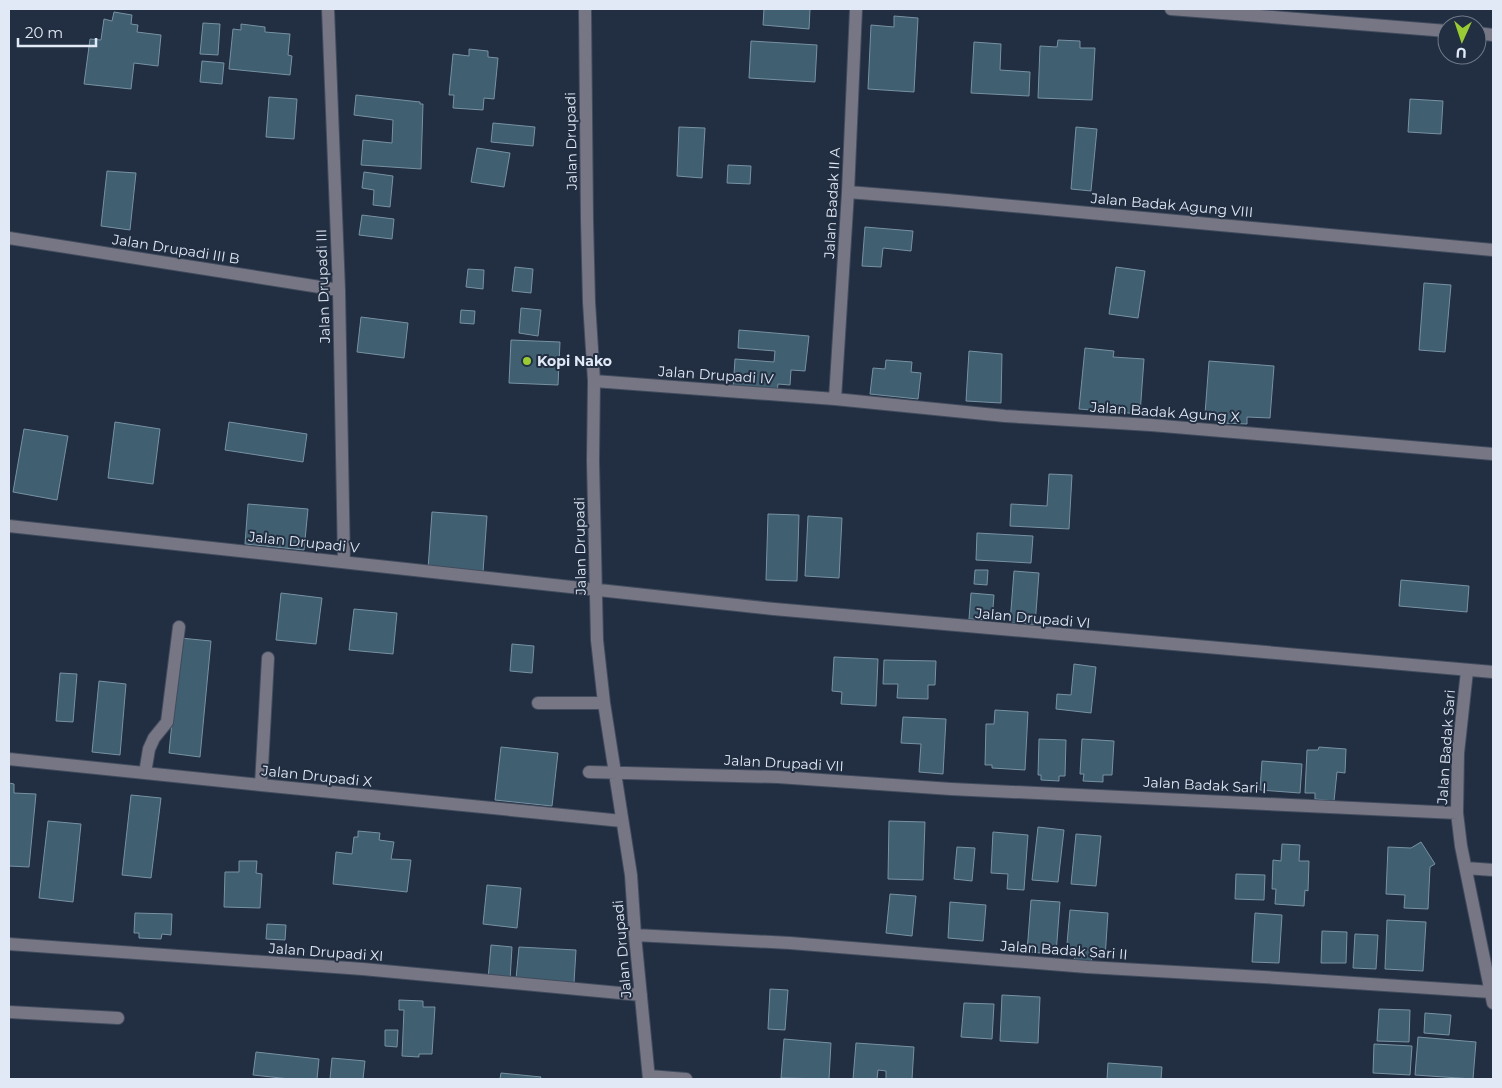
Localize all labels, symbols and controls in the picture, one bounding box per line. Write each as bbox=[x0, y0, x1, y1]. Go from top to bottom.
scale bar bbox=[18, 15, 95, 47]
north arrow bbox=[1437, 15, 1487, 65]
text: 20 m bbox=[25, 23, 63, 42]
text: U bbox=[1455, 44, 1467, 62]
street label: Jalan Drupadi bbox=[561, 92, 581, 191]
street label: Jalan Badak II A bbox=[820, 146, 844, 260]
street label: Jalan Badak Agung VIII bbox=[1089, 189, 1254, 221]
street label: Jalan Drupadi III bbox=[312, 229, 334, 344]
street label: Jalan Drupadi III B bbox=[110, 230, 241, 268]
place label: Kopi Nako bbox=[537, 352, 612, 370]
marker: Kopi Nako bbox=[521, 355, 533, 367]
street label: Jalan Drupadi IV bbox=[657, 362, 774, 388]
street label: Jalan Badak Agung X bbox=[1089, 398, 1240, 426]
street label: Jalan Drupadi bbox=[570, 497, 590, 596]
street label: Jalan Drupadi V bbox=[247, 527, 361, 557]
street label: Jalan Drupadi VI bbox=[974, 604, 1091, 632]
street label: Jalan Badak Sari bbox=[1433, 689, 1459, 806]
street label: Jalan Drupadi VII bbox=[723, 751, 844, 775]
street label: Jalan Drupadi X bbox=[260, 761, 373, 791]
street label: Jalan Badak Sari I bbox=[1142, 773, 1267, 797]
street label: Jalan Drupadi bbox=[609, 899, 635, 1000]
street label: Jalan Badak Sari II bbox=[999, 937, 1128, 963]
street label: Jalan Drupadi XI bbox=[267, 939, 384, 965]

